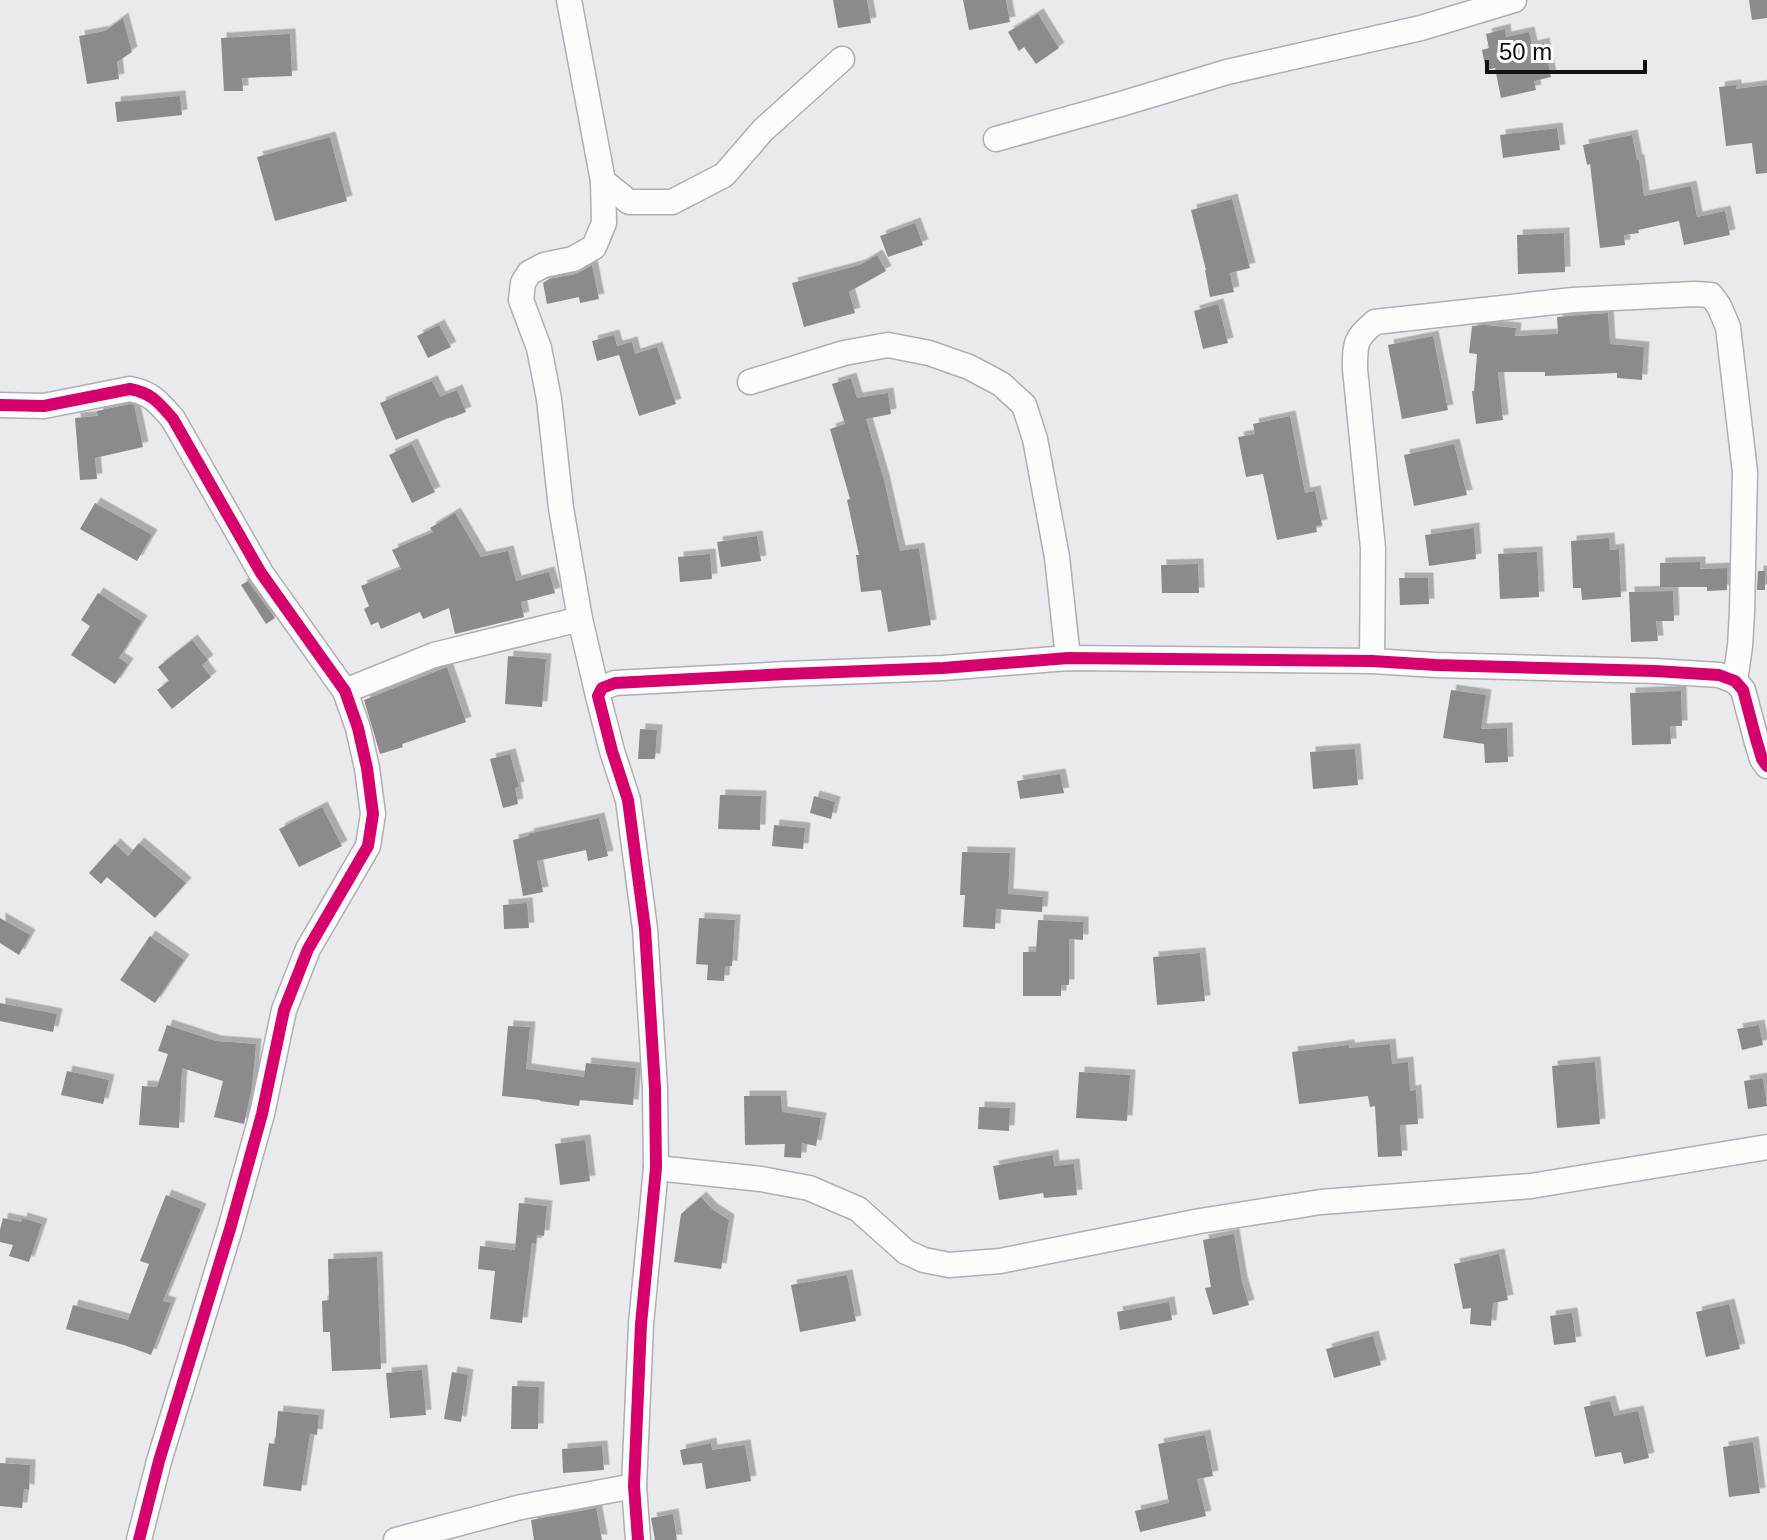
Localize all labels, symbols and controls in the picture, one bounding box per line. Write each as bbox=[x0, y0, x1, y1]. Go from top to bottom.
scale bar bbox=[1487, 24, 1645, 74]
text: 50 m bbox=[1499, 38, 1552, 65]

